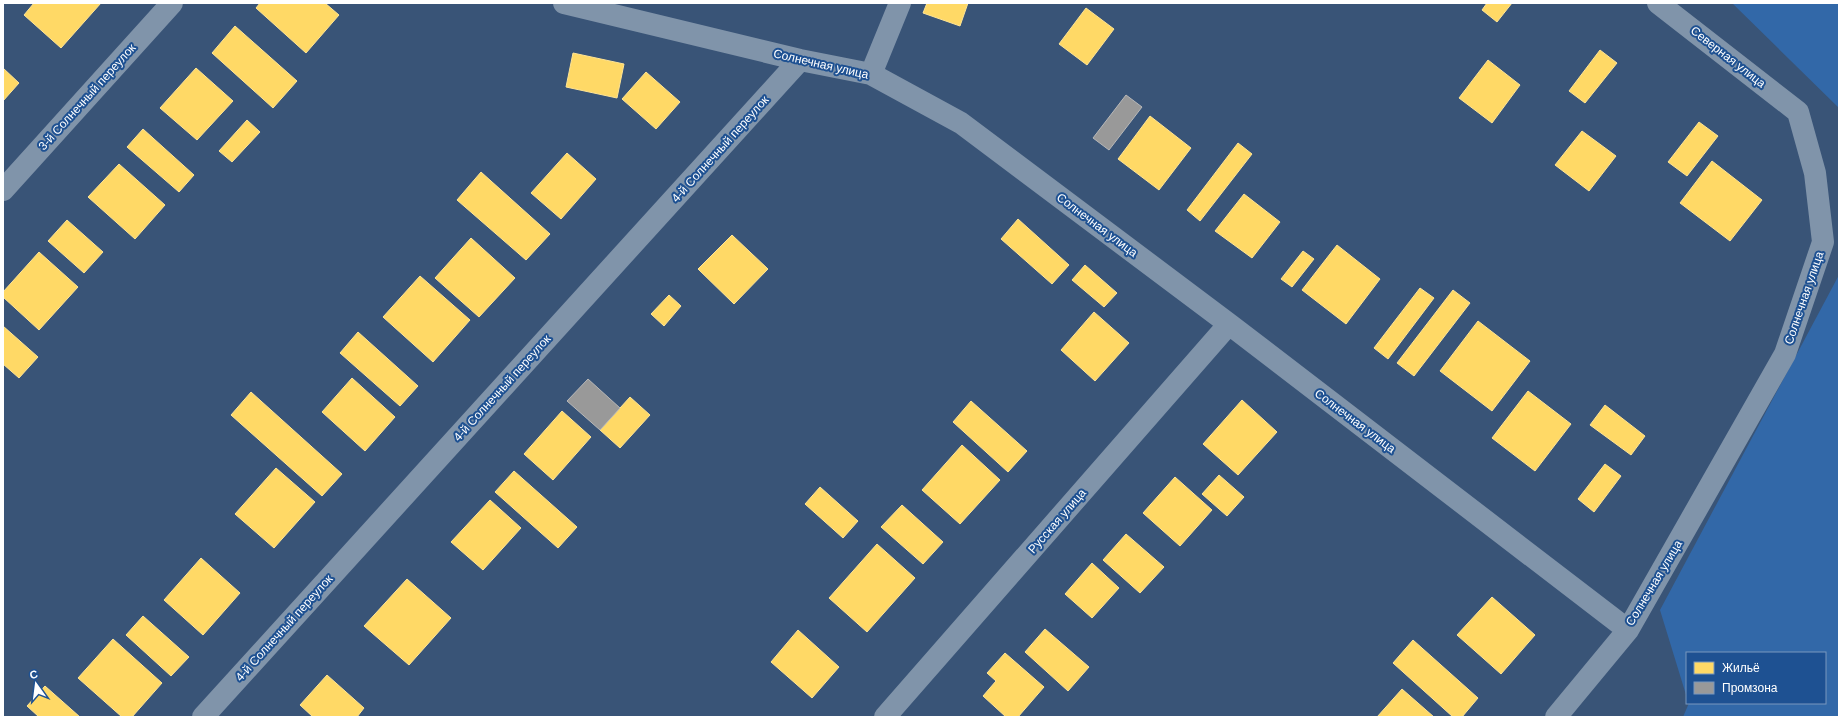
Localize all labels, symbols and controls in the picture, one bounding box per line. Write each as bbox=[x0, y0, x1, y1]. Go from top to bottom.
street label: Северная улица bbox=[1688, 23, 1768, 91]
street label: 3-й Солнечный переулок bbox=[35, 40, 139, 153]
street label: Солнечная улица bbox=[772, 46, 870, 82]
street label: 4-й Солнечный переулок bbox=[668, 92, 772, 205]
street label: Солнечная улица bbox=[1054, 190, 1140, 260]
street label: Солнечная улица bbox=[1782, 249, 1827, 346]
street label: 4-й Солнечный переулок bbox=[450, 331, 554, 444]
street label: Солнечная улица bbox=[1312, 386, 1398, 456]
street label: Русская улица bbox=[1025, 486, 1089, 556]
street label: Солнечная улица bbox=[1623, 537, 1685, 628]
street label: 4-й Солнечный переулок bbox=[232, 571, 336, 684]
legend bbox=[1686, 652, 1826, 704]
text: Жильё bbox=[1722, 661, 1760, 675]
north arrow bbox=[16, 664, 56, 704]
text: С bbox=[28, 668, 39, 681]
text: Промзона bbox=[1722, 681, 1778, 695]

